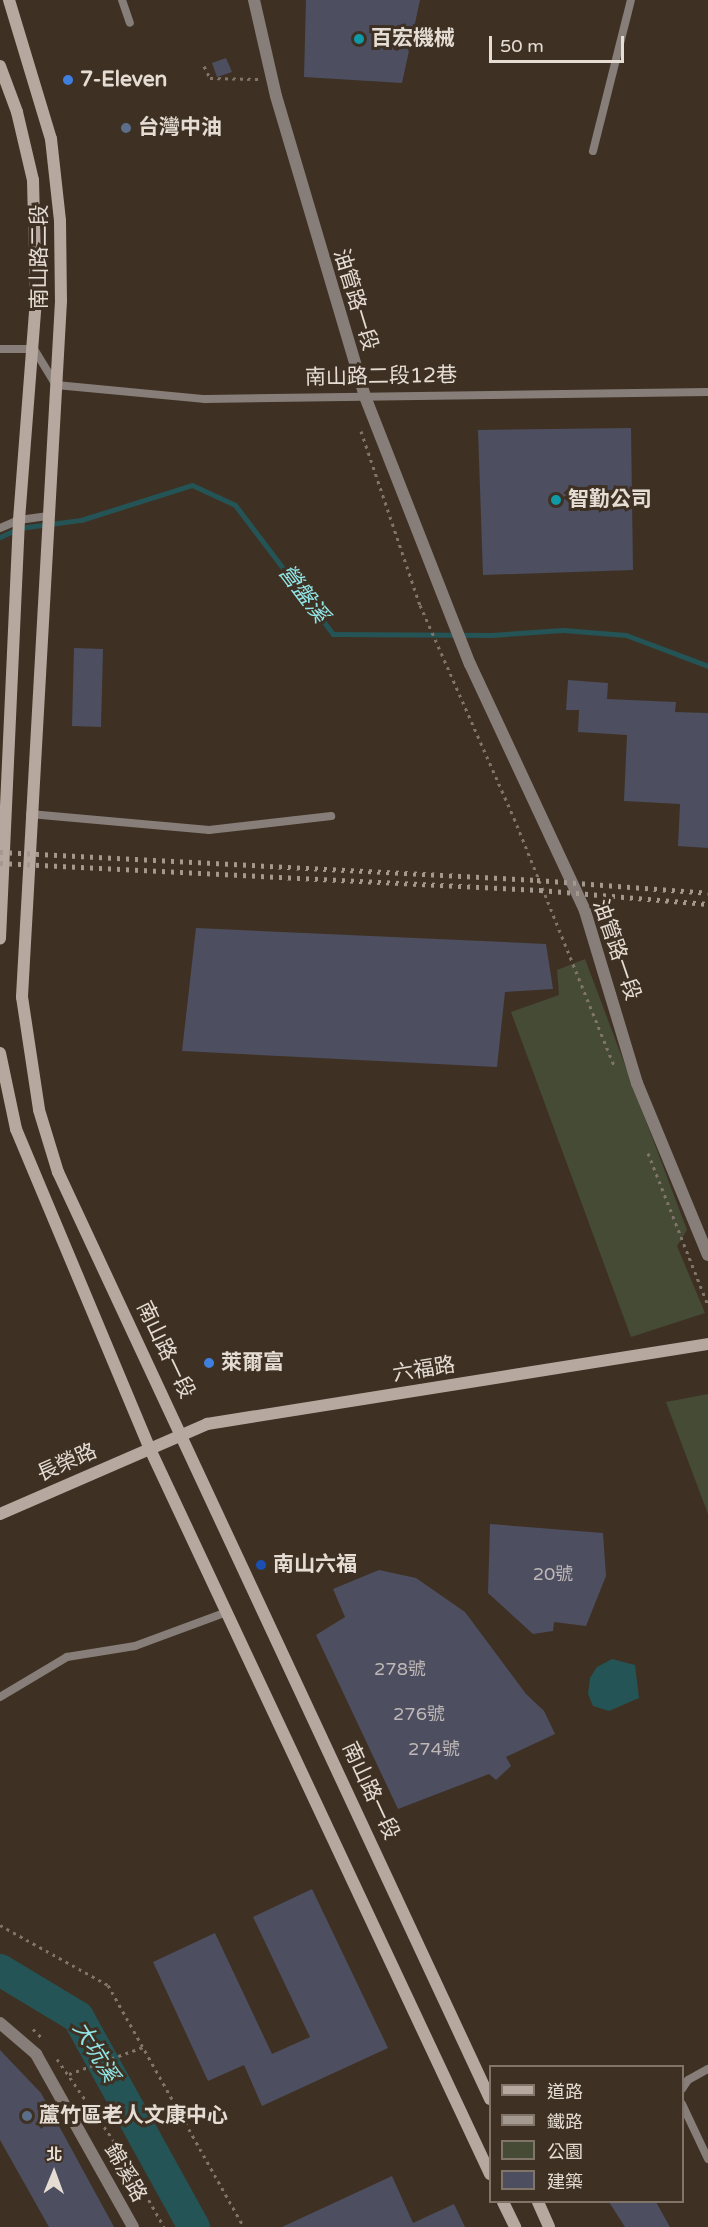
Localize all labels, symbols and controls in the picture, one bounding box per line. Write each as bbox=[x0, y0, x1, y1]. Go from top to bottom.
scale bar bbox=[492, 24, 627, 62]
place label: 百宏機械 bbox=[371, 26, 455, 52]
marker: 百宏機械 bbox=[352, 32, 366, 46]
text: 50 m bbox=[500, 35, 544, 57]
place label: 7-Eleven bbox=[80, 67, 167, 93]
marker: 7-Eleven bbox=[61, 73, 75, 87]
place label: 台灣中油 bbox=[138, 115, 222, 141]
marker: 台灣中油 bbox=[119, 121, 133, 135]
street label: 南山路二段 bbox=[27, 205, 53, 309]
street label: 油管路一段 bbox=[328, 246, 382, 354]
street label: 南山路二段12巷 bbox=[305, 363, 457, 391]
place label: 智勤公司 bbox=[568, 487, 652, 513]
marker: 智勤公司 bbox=[549, 493, 563, 507]
water label: 營盤溪 bbox=[273, 560, 333, 628]
street label: 油管路一段 bbox=[587, 896, 645, 1004]
street label: 南山路一段 bbox=[131, 1297, 199, 1403]
place label: 萊爾富 bbox=[221, 1350, 284, 1376]
street label: 六福路 bbox=[391, 1353, 457, 1387]
marker: 萊爾富 bbox=[202, 1356, 216, 1370]
street label: 長榮路 bbox=[33, 1439, 101, 1487]
place label: 南山六福 bbox=[273, 1552, 357, 1578]
marker: 南山六福 bbox=[254, 1558, 268, 1572]
house number: 20號 bbox=[533, 1563, 573, 1585]
house number: 278號 bbox=[374, 1658, 426, 1680]
house number: 276號 bbox=[393, 1703, 445, 1725]
street label: 南山路一段 bbox=[336, 1738, 404, 1844]
house number: 274號 bbox=[408, 1738, 460, 1760]
water label: 大坑溪 bbox=[67, 2017, 123, 2087]
legend bbox=[489, 2065, 684, 2203]
text: 道路 bbox=[547, 2081, 583, 2103]
place label: 蘆竹區老人文康中心 bbox=[39, 2103, 228, 2129]
marker: 蘆竹區老人文康中心 bbox=[20, 2109, 34, 2123]
text: 鐵路 bbox=[547, 2111, 583, 2133]
street label: 錦溪路 bbox=[99, 2139, 151, 2207]
text: 公園 bbox=[547, 2141, 583, 2163]
north arrow bbox=[24, 2143, 84, 2203]
text: 北 bbox=[46, 2145, 62, 2165]
text: 建築 bbox=[547, 2171, 583, 2193]

